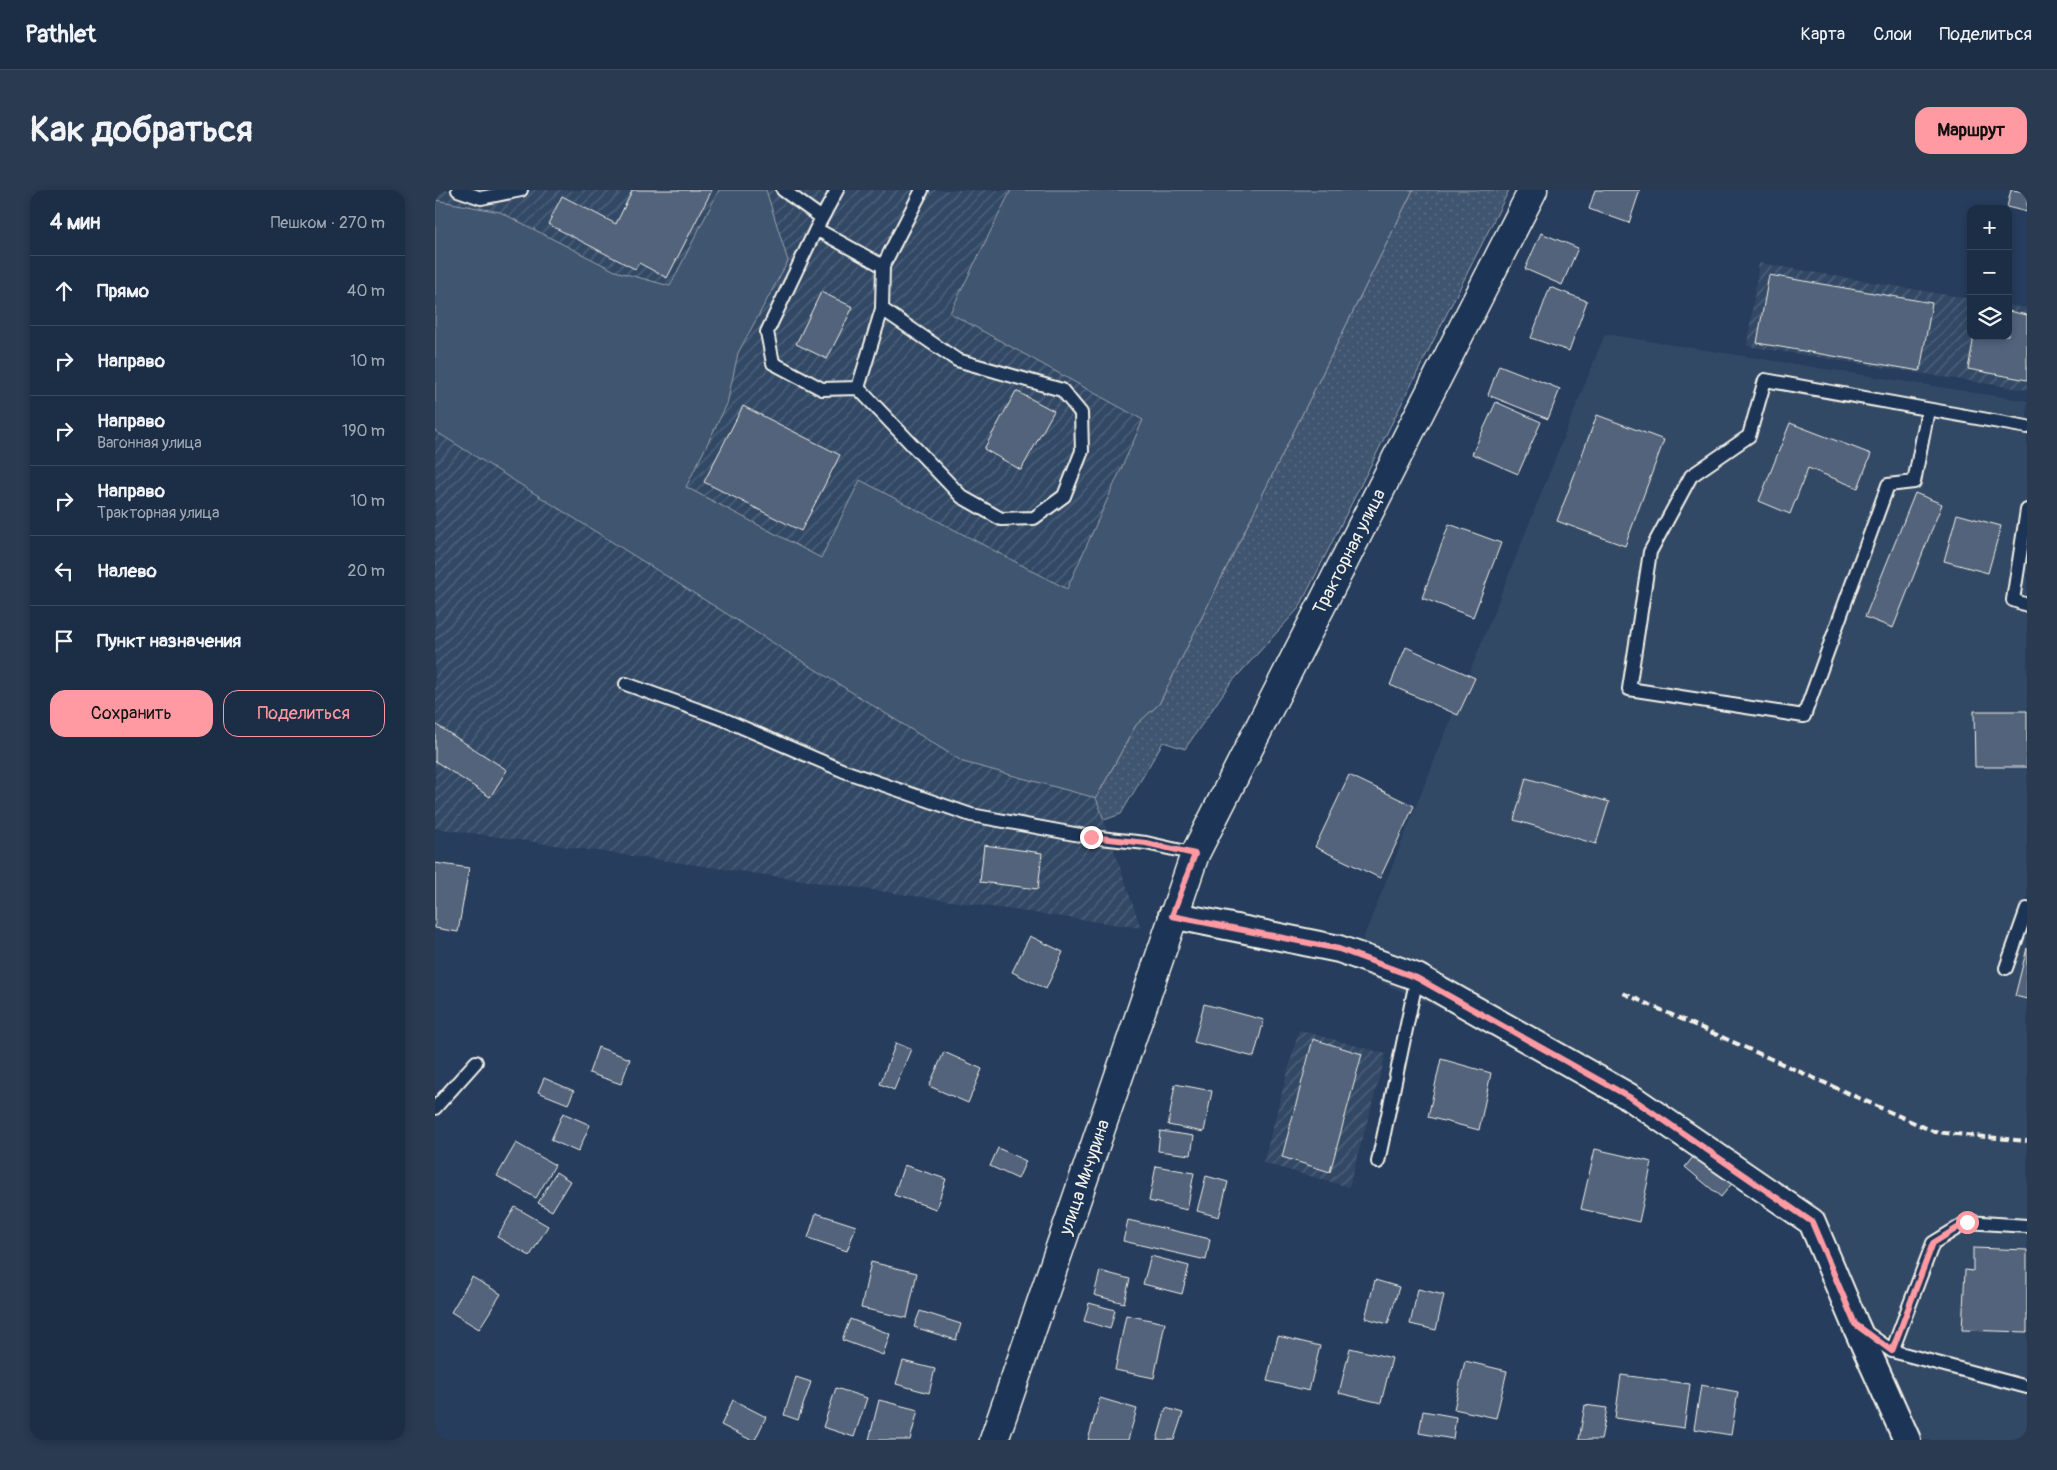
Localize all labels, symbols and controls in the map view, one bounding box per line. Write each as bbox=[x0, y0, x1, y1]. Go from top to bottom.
text: Pathlet bbox=[25, 20, 96, 49]
text: Карта bbox=[1801, 23, 1845, 46]
text: Слои bbox=[1873, 23, 1911, 46]
text: Поделиться bbox=[1939, 23, 2032, 46]
button: Маршрут bbox=[1915, 107, 2027, 154]
text: Как добраться bbox=[30, 108, 253, 152]
map controls bbox=[1967, 205, 2012, 340]
button: + bbox=[1967, 205, 2012, 250]
text: 4 мин bbox=[50, 209, 100, 236]
text: Пешком · 270 m bbox=[271, 213, 385, 233]
button: − bbox=[1967, 250, 2012, 295]
icon: ahead bbox=[50, 277, 78, 305]
text: Прямо bbox=[97, 279, 149, 303]
text: 40 m bbox=[347, 281, 385, 301]
button: layers bbox=[1967, 295, 2012, 340]
icon: right bbox=[50, 347, 78, 375]
text: Направо bbox=[97, 349, 165, 373]
text: 10 m bbox=[350, 351, 385, 371]
text: Направо bbox=[97, 409, 165, 433]
icon: right bbox=[50, 417, 78, 445]
text: 190 m bbox=[342, 421, 385, 441]
text: Вагонная улица bbox=[97, 433, 202, 453]
text: Направо bbox=[97, 479, 165, 503]
street label: Тракторная улица bbox=[1308, 485, 1391, 618]
icon: right bbox=[50, 487, 78, 515]
text: 10 m bbox=[350, 491, 385, 511]
text: Тракторная улица bbox=[97, 503, 220, 523]
icon: left bbox=[50, 557, 78, 585]
text: Налево bbox=[97, 559, 157, 583]
text: 20 m bbox=[347, 561, 385, 581]
icon: arrive bbox=[50, 627, 78, 655]
text: Пункт назначения bbox=[97, 629, 241, 653]
button: Сохранить bbox=[50, 690, 213, 737]
button: Поделиться bbox=[223, 690, 385, 737]
route end bbox=[1080, 826, 1103, 849]
street label: улица Мичурина bbox=[1054, 1117, 1115, 1239]
route start bbox=[1956, 1211, 1979, 1234]

